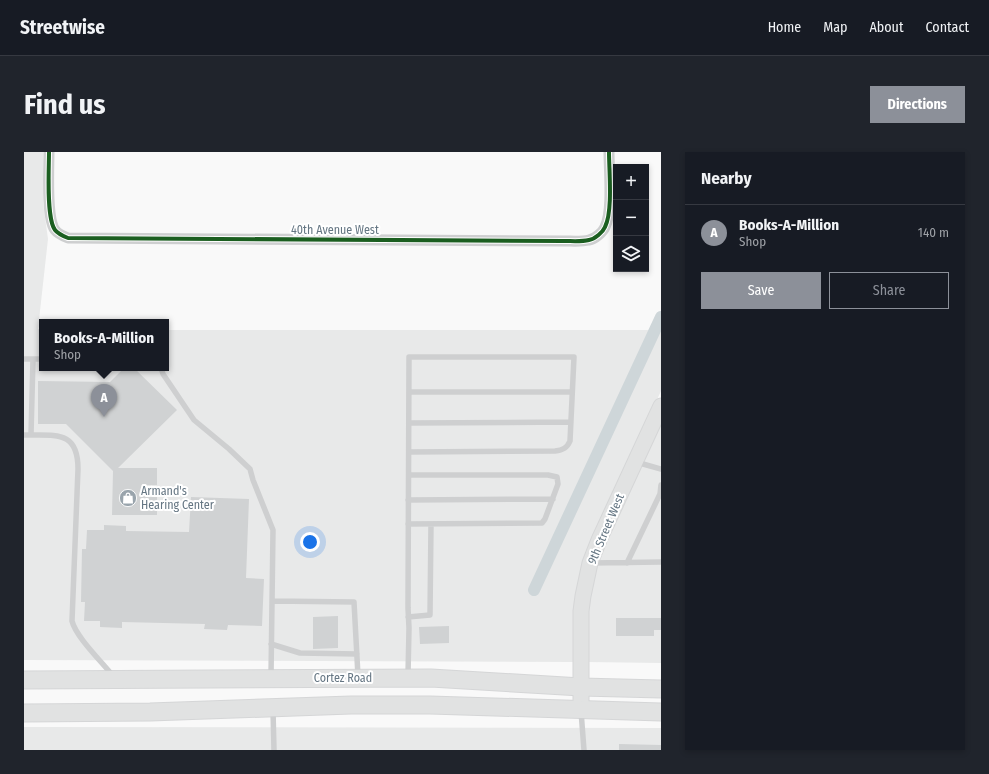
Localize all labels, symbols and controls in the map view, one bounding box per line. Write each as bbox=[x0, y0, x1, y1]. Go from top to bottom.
text: Streetwise bbox=[20, 16, 105, 39]
text: Home bbox=[768, 19, 801, 36]
text: Map bbox=[823, 19, 847, 36]
text: About bbox=[869, 19, 904, 36]
text: Contact bbox=[926, 19, 969, 36]
button: Directions bbox=[870, 86, 965, 123]
text: Find us bbox=[24, 88, 106, 121]
map controls bbox=[613, 164, 649, 272]
button: + bbox=[613, 164, 649, 200]
text: Nearby bbox=[701, 168, 752, 189]
button: − bbox=[613, 200, 649, 236]
text: Books-A-Million bbox=[739, 216, 839, 234]
street label: 40th Avenue West bbox=[291, 223, 379, 237]
text: A bbox=[710, 225, 718, 240]
text: 140 m bbox=[918, 225, 949, 240]
text: Shop bbox=[739, 234, 766, 249]
button: layers bbox=[613, 236, 649, 272]
button: Save bbox=[701, 272, 821, 309]
button: Share bbox=[829, 272, 949, 309]
popup bbox=[39, 319, 169, 371]
text: Books-A-Million bbox=[54, 329, 154, 347]
text: Shop bbox=[54, 347, 81, 362]
pin: A bbox=[91, 384, 117, 417]
place label: Armand's Hearing Center bbox=[141, 484, 215, 512]
shop icon: Armand's Hearing Center bbox=[118, 488, 138, 508]
street label: 9th Street West bbox=[585, 492, 627, 566]
your location bbox=[300, 532, 320, 552]
street label: Cortez Road bbox=[314, 671, 372, 685]

